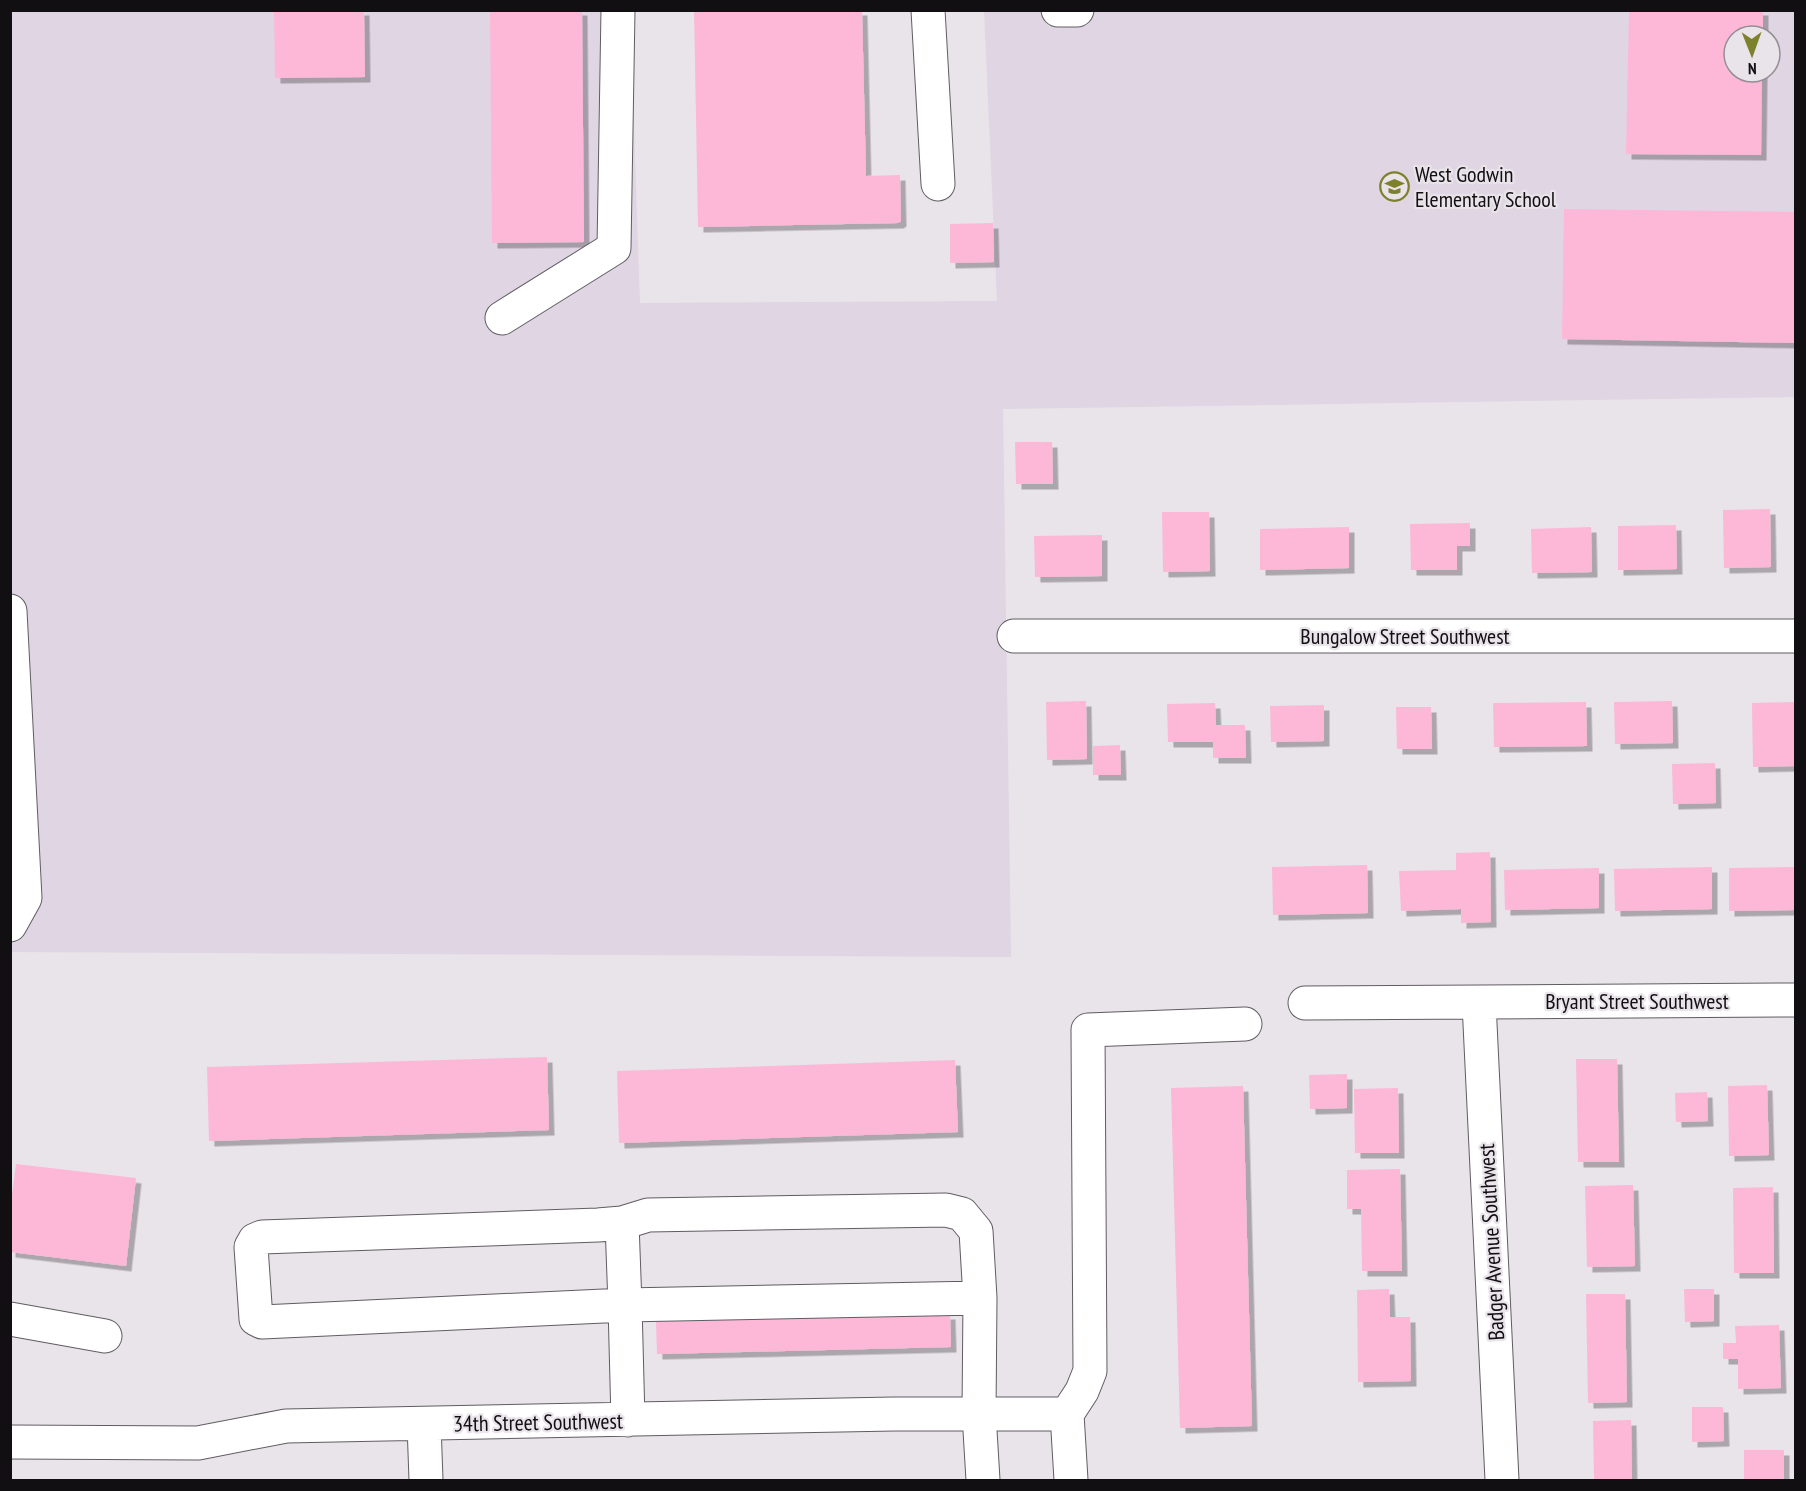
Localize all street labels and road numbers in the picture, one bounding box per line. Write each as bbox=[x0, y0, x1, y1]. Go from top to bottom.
street label: Bungalow Street Southwest bbox=[1300, 622, 1510, 650]
street label: Bryant Street Southwest bbox=[1545, 987, 1729, 1015]
street label: Badger Avenue Southwest bbox=[1472, 1143, 1510, 1341]
street label: 34th Street Southwest bbox=[453, 1407, 623, 1437]

